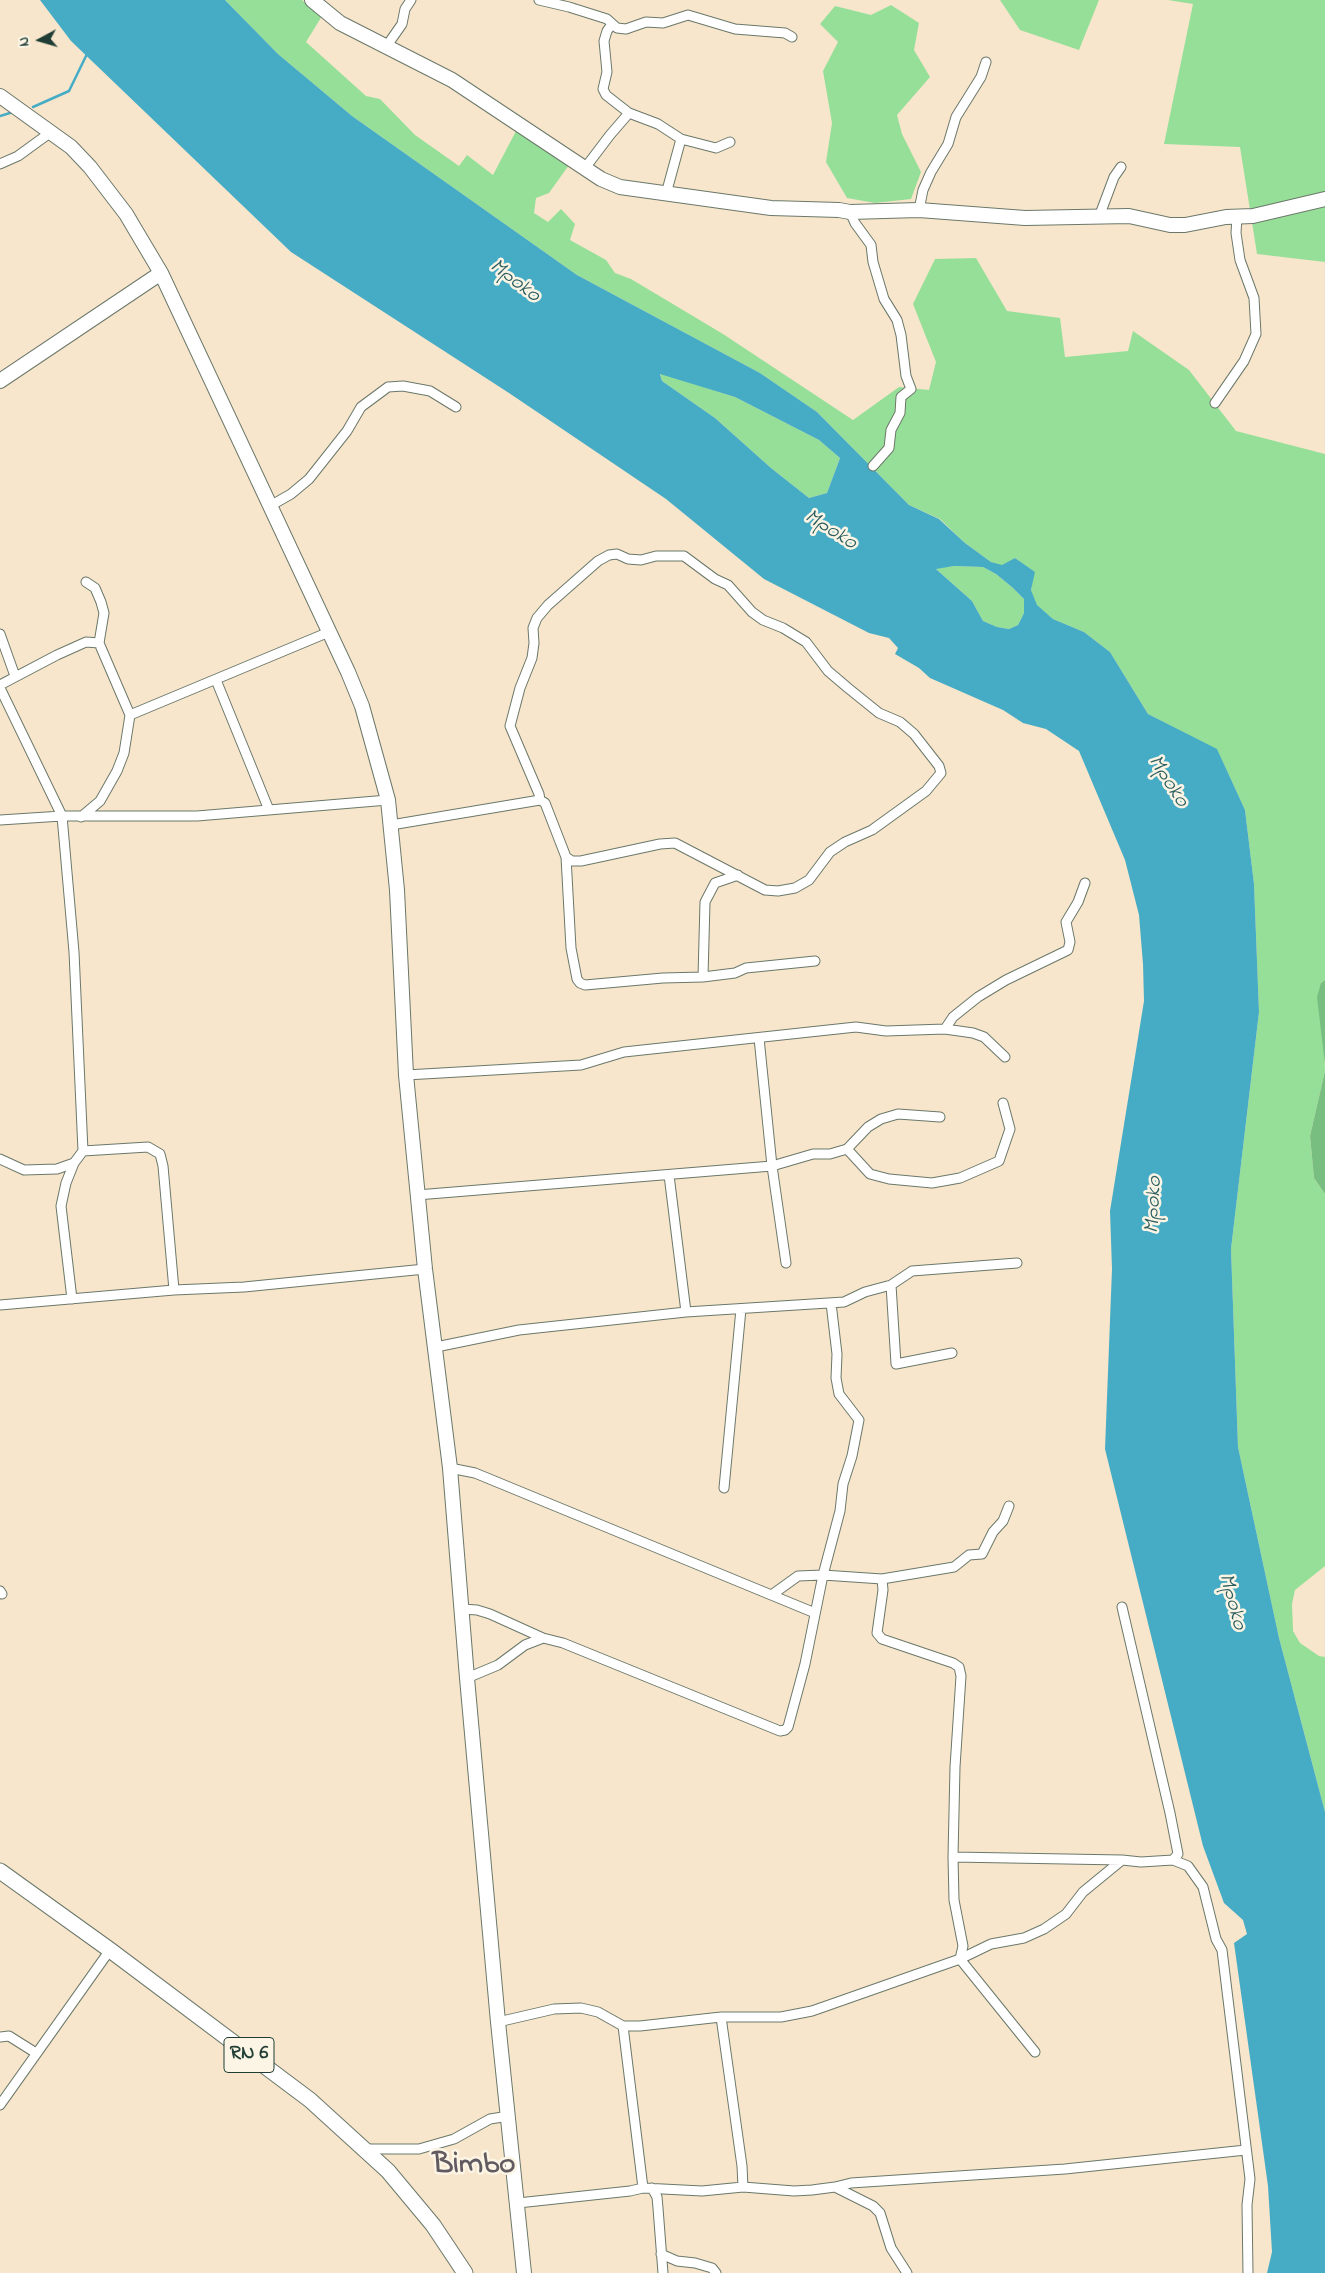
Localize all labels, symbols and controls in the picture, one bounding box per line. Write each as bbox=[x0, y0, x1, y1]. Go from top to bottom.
north arrow bbox=[15, 15, 65, 65]
text: N bbox=[14, 36, 36, 47]
water label: Mpoko bbox=[483, 254, 545, 310]
water label: Mpoko bbox=[799, 505, 861, 557]
water label: Mpoko bbox=[1140, 751, 1194, 813]
water label: Mpoko bbox=[1140, 1176, 1170, 1234]
water label: Mpoko bbox=[1211, 1571, 1251, 1633]
road number: RN 6 bbox=[224, 2038, 274, 2072]
district label: Bimbo bbox=[433, 2148, 515, 2186]

